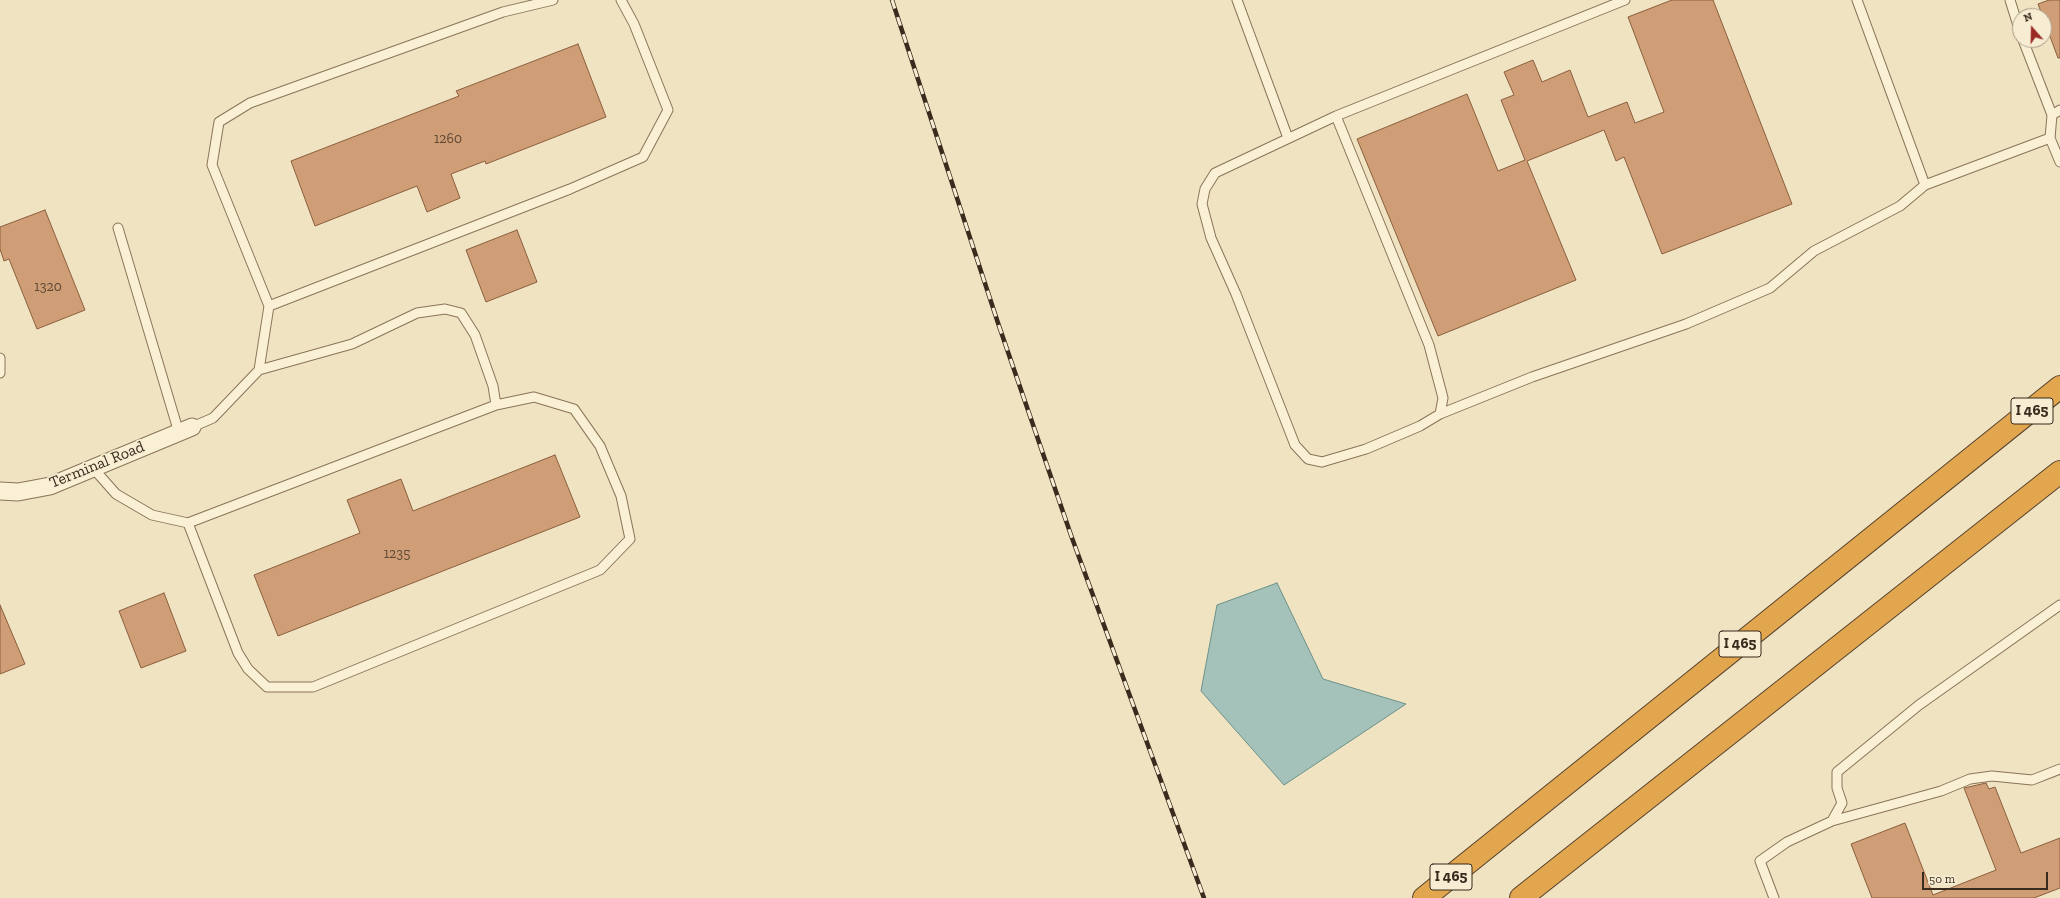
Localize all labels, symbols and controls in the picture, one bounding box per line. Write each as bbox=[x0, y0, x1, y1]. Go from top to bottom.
north arrow bbox=[2012, 8, 2052, 48]
text: N bbox=[2022, 10, 2034, 25]
house number: 1260 bbox=[434, 131, 462, 147]
house number: 1320 bbox=[34, 279, 62, 295]
road number: I 465 bbox=[2011, 398, 2053, 424]
street label: Terminal Road bbox=[47, 437, 147, 493]
house number: 1235 bbox=[384, 546, 410, 562]
road number: I 465 bbox=[1719, 631, 1761, 657]
road number: I 465 bbox=[1430, 864, 1472, 890]
scale bar bbox=[1924, 864, 2050, 890]
text: 50 m bbox=[1929, 872, 1955, 886]

